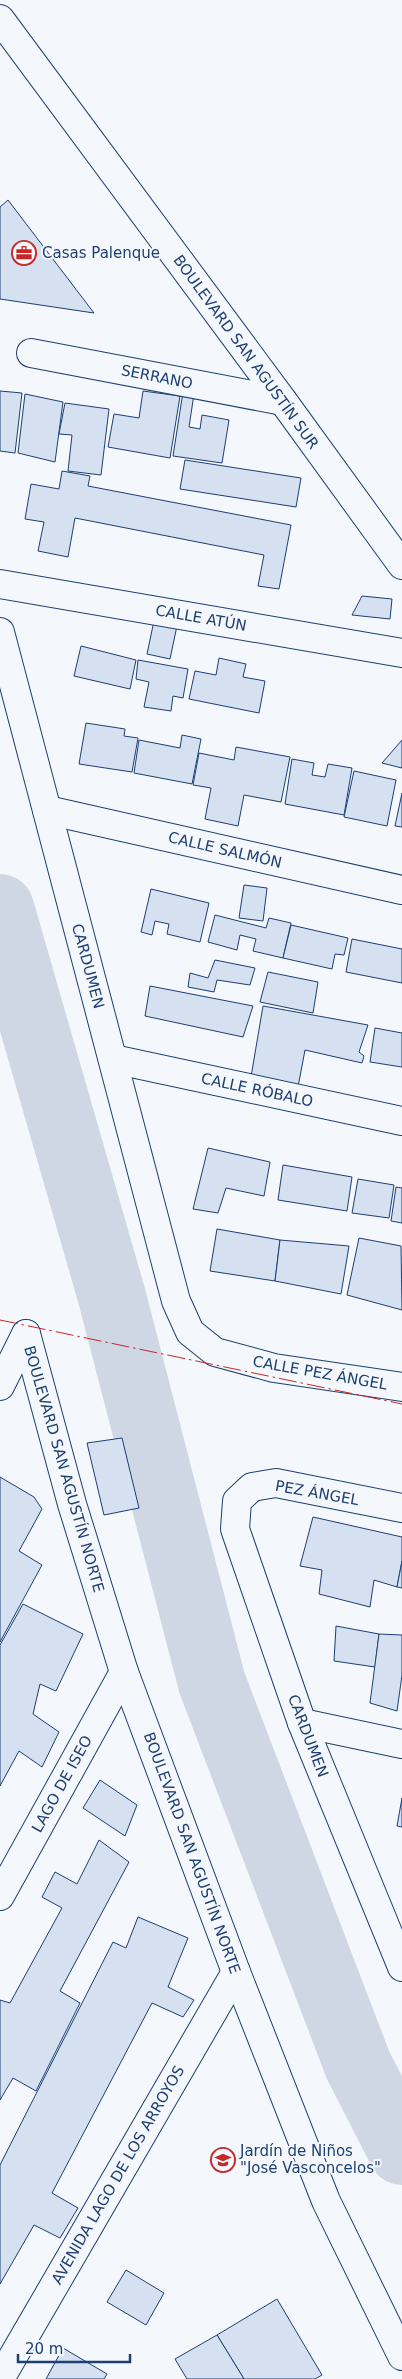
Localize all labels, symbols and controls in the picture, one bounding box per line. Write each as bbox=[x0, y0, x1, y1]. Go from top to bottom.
office icon: Casas Palenque bbox=[11, 240, 37, 266]
place label: Casas Palenque bbox=[42, 244, 160, 262]
street label: BOULEVARD SAN AGUSTÍN SUR bbox=[169, 251, 323, 453]
street label: SERRANO bbox=[120, 361, 194, 393]
street label: CALLE ATÚN bbox=[154, 600, 248, 635]
street label: CALLE SALMÓN bbox=[166, 827, 284, 872]
street label: CARDUMEN bbox=[68, 921, 108, 1011]
street label: CALLE RÓBALO bbox=[199, 1068, 315, 1111]
street label: BOULEVARD SAN AGUSTÍN NORTE bbox=[20, 1343, 109, 1594]
street label: CALLE PEZ ÁNGEL bbox=[251, 1351, 389, 1394]
street label: PEZ ÁNGEL bbox=[274, 1476, 361, 1509]
street label: CARDUMEN bbox=[284, 1692, 332, 1780]
street label: BOULEVARD SAN AGUSTÍN NORTE bbox=[140, 1729, 245, 1976]
street label: LAGO DE ISEO bbox=[28, 1732, 96, 1836]
street label: AVENIDA LAGO DE LOS ARROYOS bbox=[48, 2063, 188, 2287]
place label: Jardín de Niños "José Vasconcelos" bbox=[239, 2142, 381, 2177]
school or university icon: Jardín de Niños "José Vasconcelos" bbox=[210, 2147, 236, 2173]
scale bar bbox=[18, 2332, 130, 2364]
text: 20 m bbox=[25, 2340, 63, 2358]

